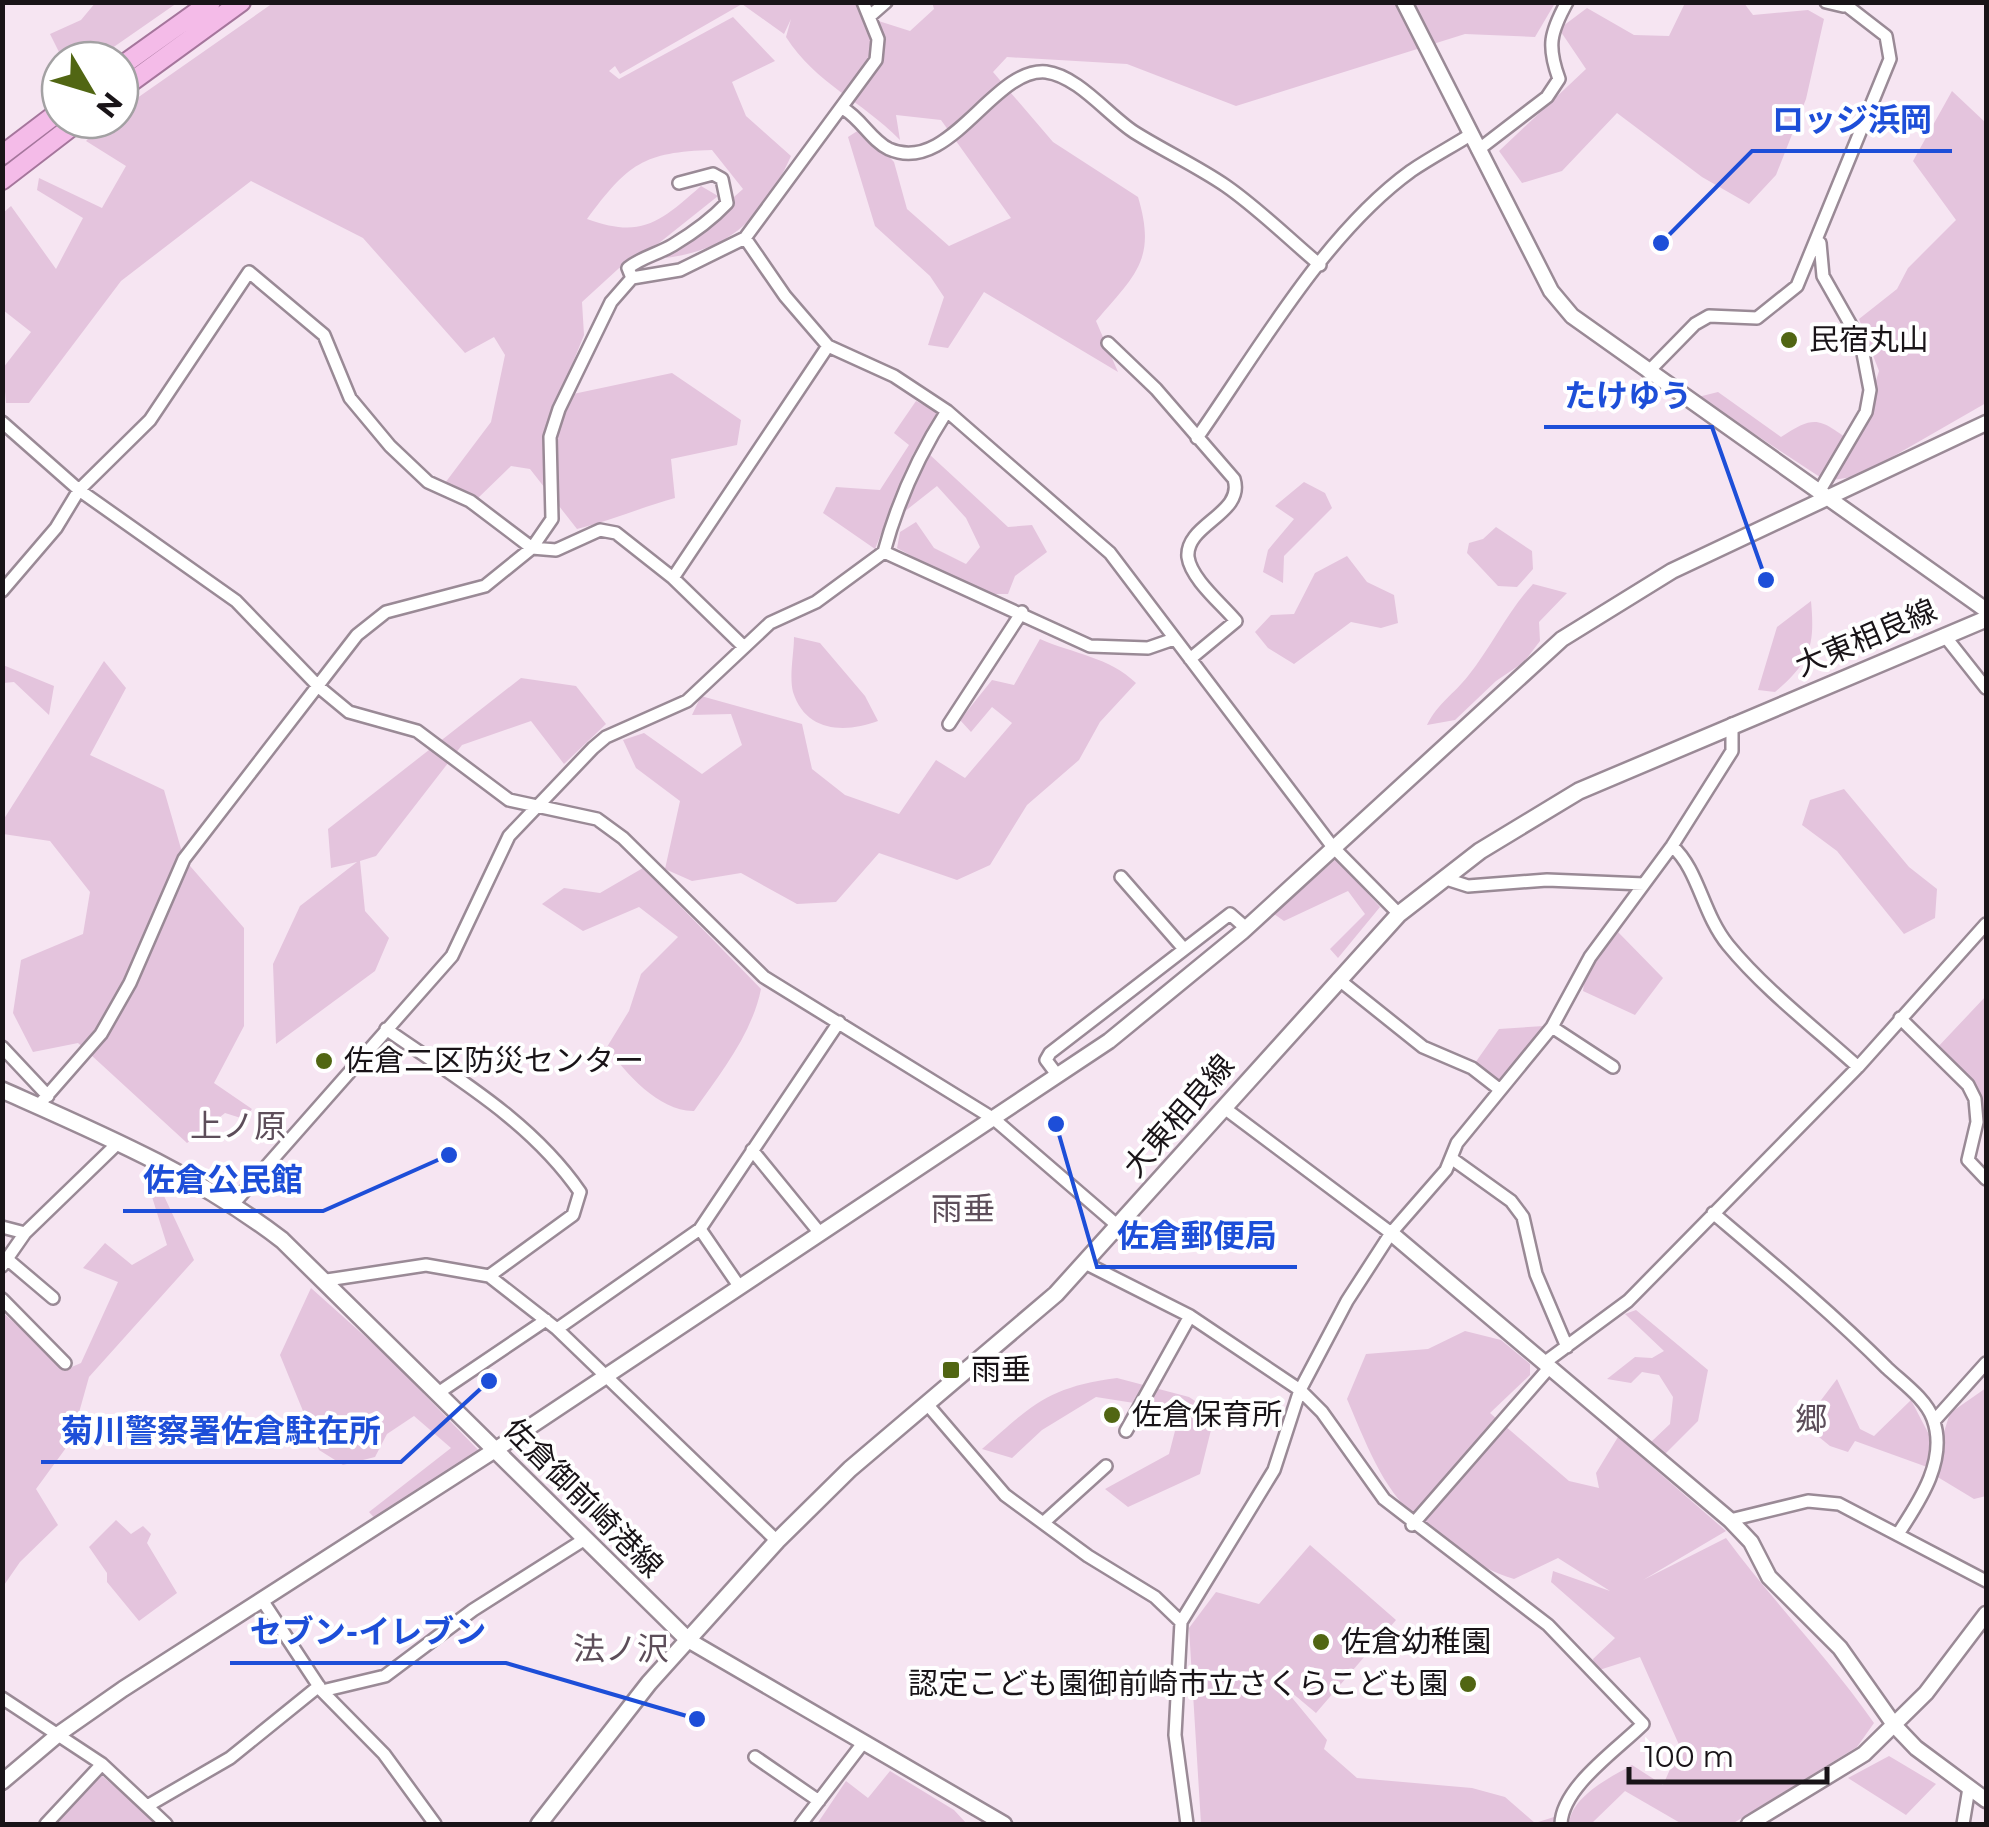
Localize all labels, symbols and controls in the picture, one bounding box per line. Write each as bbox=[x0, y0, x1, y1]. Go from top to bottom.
north arrow bbox=[40, 40, 140, 140]
text: N bbox=[89, 86, 130, 125]
callout: ロッジ浜岡 bbox=[1752, 89, 1952, 151]
text: ロッジ浜岡 bbox=[1772, 100, 1932, 139]
place label: 民宿丸山 bbox=[1809, 321, 1929, 358]
marker: 民宿丸山 bbox=[1778, 329, 1800, 351]
callout: たけゆう bbox=[1544, 365, 1712, 427]
text: たけゆう bbox=[1564, 376, 1692, 415]
street label: 大東相良線 bbox=[1790, 591, 1942, 684]
place label: 佐倉二区防災センター bbox=[344, 1042, 644, 1079]
street label: 大東相良線 bbox=[1115, 1047, 1242, 1184]
marker: 佐倉二区防災センター bbox=[313, 1050, 335, 1072]
district label: 上ノ原 bbox=[190, 1106, 286, 1145]
callout: 佐倉公民館 bbox=[123, 1149, 323, 1211]
text: 佐倉公民館 bbox=[143, 1160, 303, 1199]
district label: 雨垂 bbox=[931, 1189, 995, 1228]
callout: 佐倉郵便局 bbox=[1097, 1205, 1297, 1267]
text: 佐倉郵便局 bbox=[1117, 1216, 1277, 1255]
place label: 雨垂 bbox=[971, 1351, 1031, 1388]
marker: 雨垂 bbox=[940, 1359, 962, 1381]
place label: 佐倉保育所 bbox=[1132, 1396, 1282, 1433]
district label: 郷 bbox=[1795, 1399, 1827, 1438]
callout: 菊川警察署佐倉駐在所 bbox=[41, 1400, 401, 1462]
marker: 佐倉保育所 bbox=[1101, 1404, 1123, 1426]
street label: 佐倉御前崎港線 bbox=[496, 1410, 671, 1585]
text: 菊川警察署佐倉駐在所 bbox=[61, 1411, 381, 1450]
callout: セブン-イレブン bbox=[230, 1601, 506, 1663]
text: セブン-イレブン bbox=[250, 1612, 486, 1651]
place label: 佐倉幼稚園 bbox=[1341, 1623, 1491, 1660]
district label: 法ノ沢 bbox=[573, 1629, 669, 1668]
marker: 佐倉幼稚園 bbox=[1310, 1631, 1332, 1653]
place label: 認定こども園御前崎市立さくらこども園 bbox=[908, 1665, 1448, 1702]
marker: 認定こども園御前崎市立さくらこども園 bbox=[1457, 1673, 1479, 1695]
scale bar bbox=[1629, 1722, 1826, 1784]
text: 100 m bbox=[1644, 1738, 1734, 1775]

